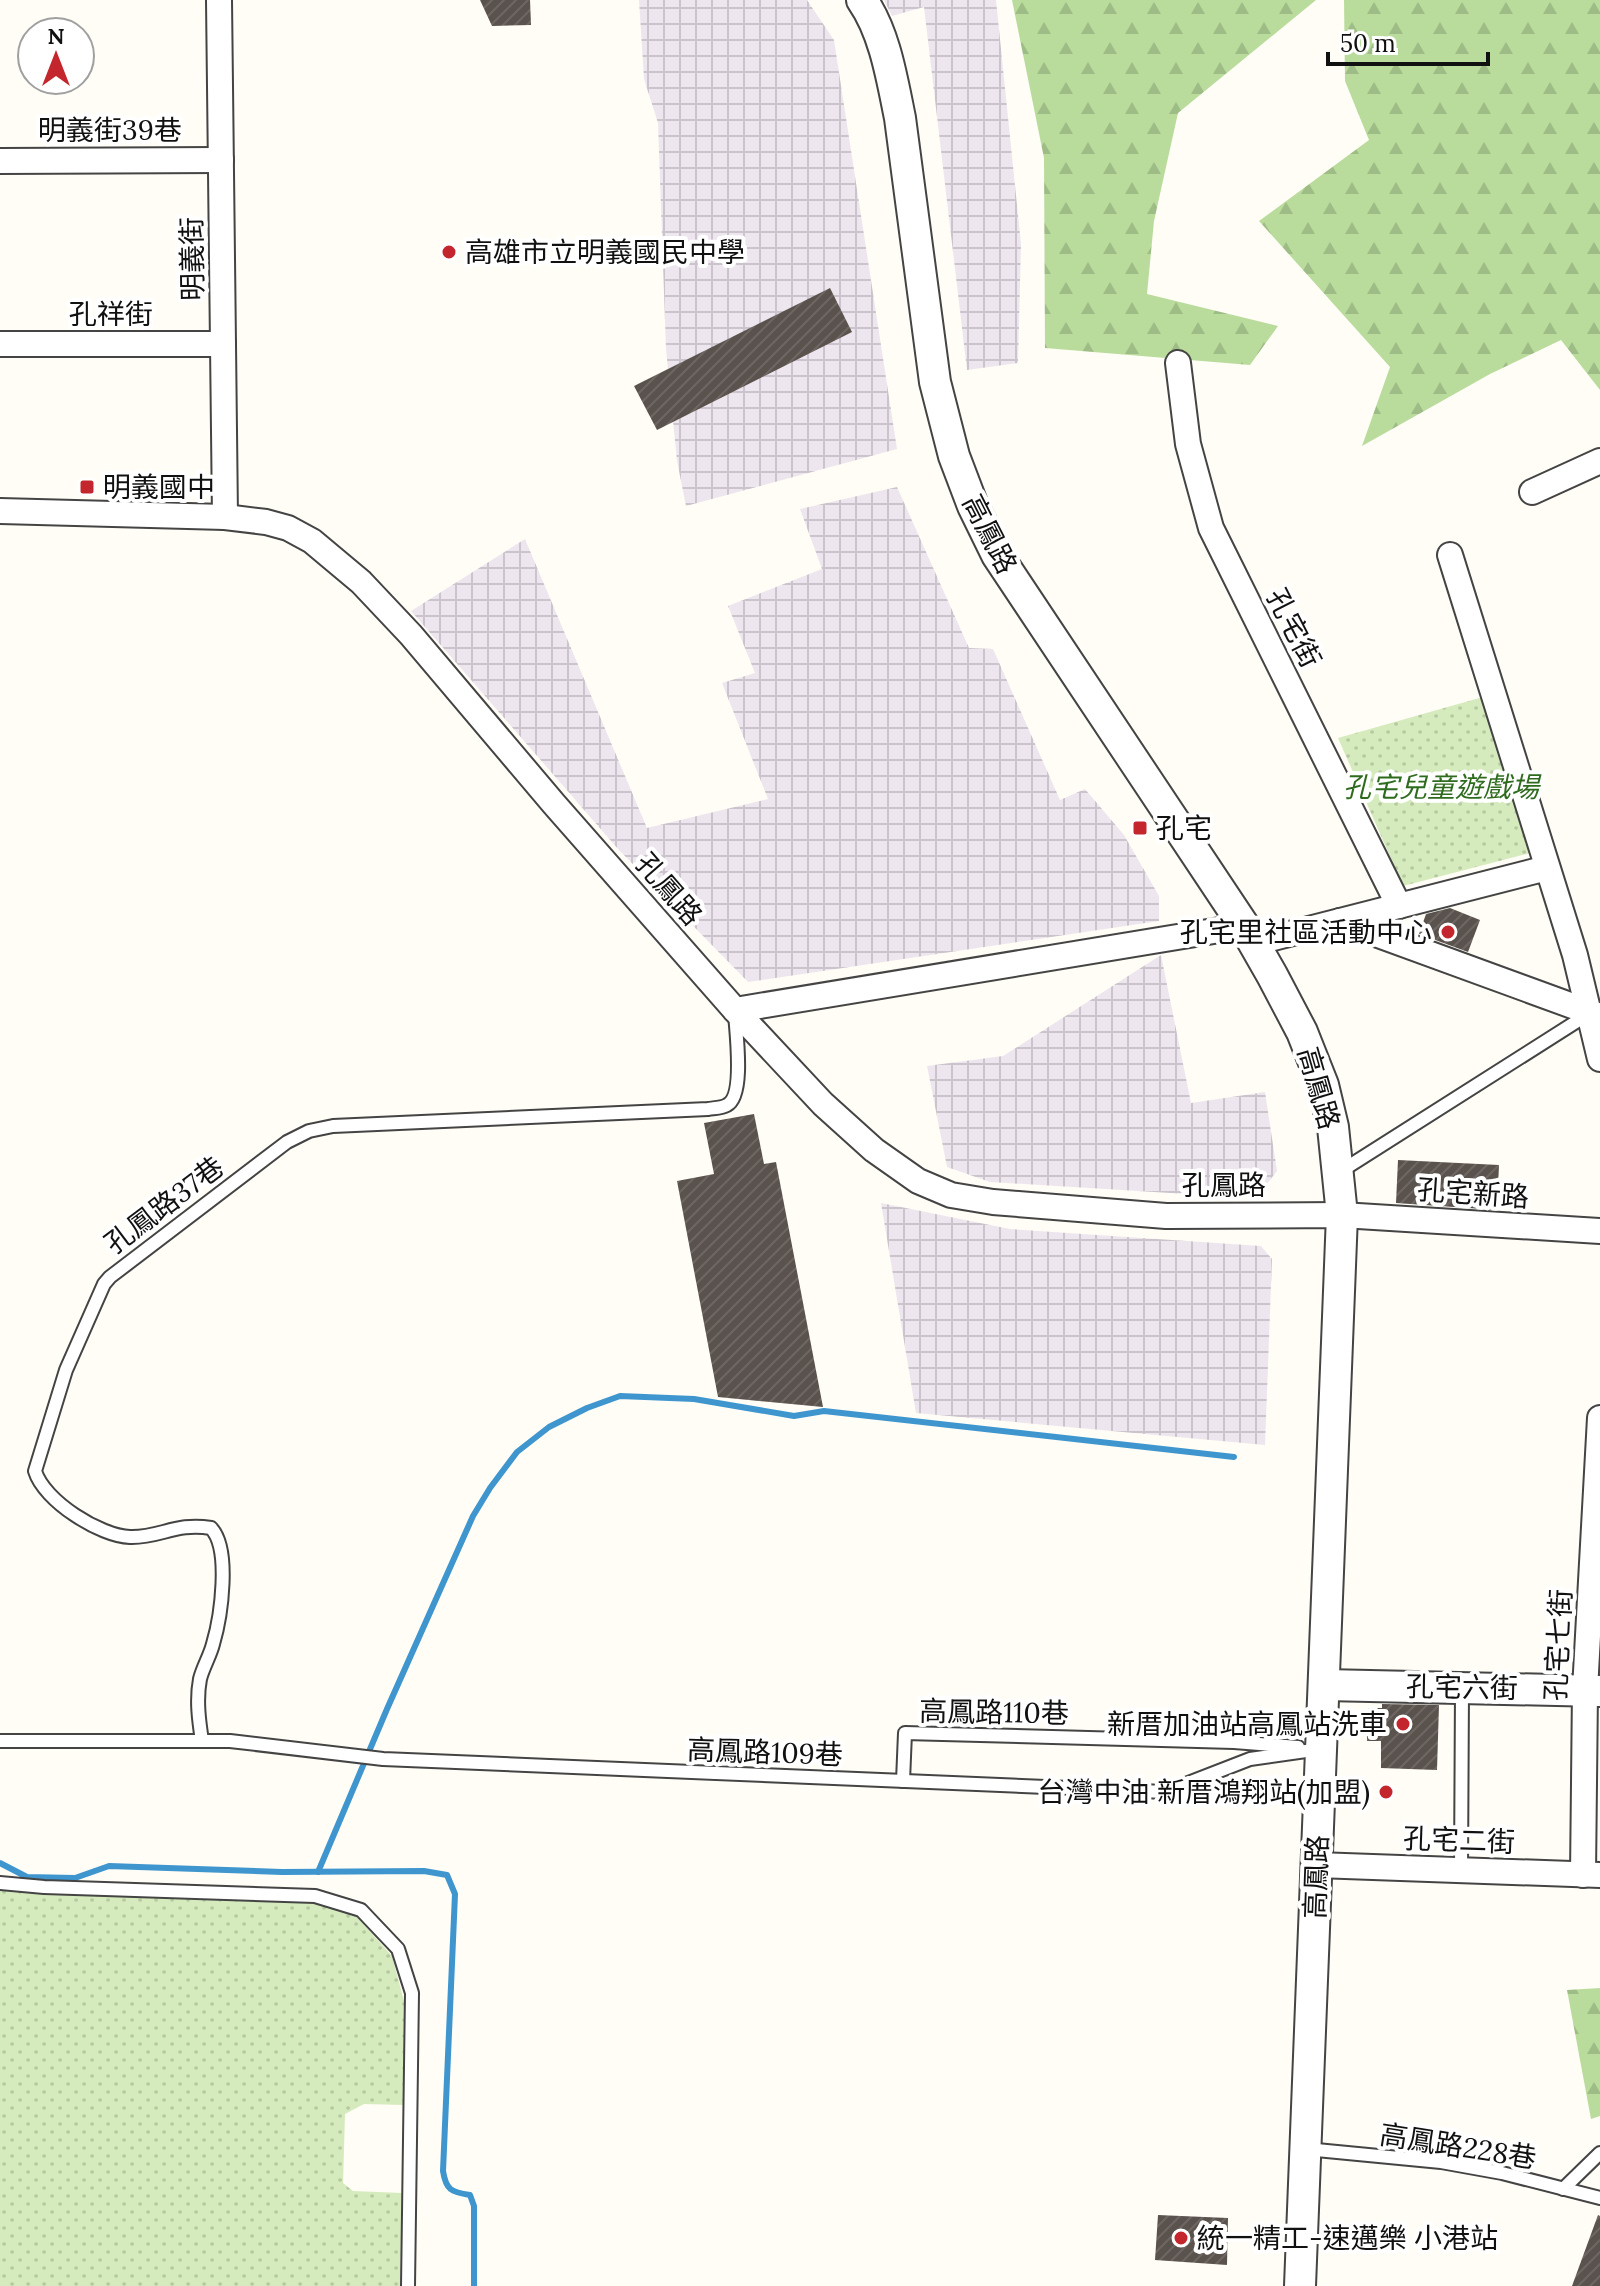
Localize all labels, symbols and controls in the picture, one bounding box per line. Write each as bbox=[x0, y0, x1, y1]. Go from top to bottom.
north arrow bbox=[16, 16, 96, 96]
scale bar bbox=[1328, 16, 1488, 66]
text: N bbox=[47, 22, 65, 50]
text: 50 m bbox=[1340, 28, 1396, 59]
street label: 明義街39巷 bbox=[38, 112, 182, 148]
street label: 明義街 bbox=[173, 217, 211, 301]
place label: 高雄市立明義國民中學 bbox=[465, 234, 745, 270]
marker: 高雄市立明義國民中學 bbox=[440, 243, 458, 261]
street label: 孔祥街 bbox=[69, 296, 153, 332]
place label: 明義國中 bbox=[103, 469, 215, 505]
marker: 明義國中 bbox=[78, 478, 96, 496]
street label: 高鳳路 bbox=[955, 488, 1025, 580]
street label: 孔宅街 bbox=[1259, 582, 1329, 674]
park label: 孔宅兒童遊戲場 bbox=[1343, 769, 1542, 805]
place label: 孔宅 bbox=[1156, 810, 1212, 846]
marker: 孔宅 bbox=[1131, 819, 1149, 837]
street label: 孔鳳路 bbox=[628, 845, 710, 933]
place label: 孔宅里社區活動中心 bbox=[1180, 914, 1432, 950]
marker: 孔宅里社區活動中心 bbox=[1439, 923, 1457, 941]
street label: 高鳳路 bbox=[1290, 1043, 1348, 1133]
street label: 孔鳳路37巷 bbox=[97, 1149, 231, 1261]
street label: 孔鳳路 bbox=[1182, 1167, 1266, 1203]
street label: 孔宅新路 bbox=[1416, 1171, 1530, 1215]
street label: 孔宅七街 bbox=[1537, 1588, 1579, 1702]
street label: 孔宅六街 bbox=[1406, 1668, 1518, 1706]
street label: 高鳳路110巷 bbox=[919, 1693, 1069, 1731]
place label: 新厝加油站高鳳站洗車 bbox=[1107, 1706, 1387, 1742]
marker: 新厝加油站高鳳站洗車 bbox=[1394, 1715, 1412, 1733]
street label: 高鳳路109巷 bbox=[687, 1731, 843, 1773]
place label: 台灣中油 新厝鴻翔站(加盟) bbox=[1038, 1774, 1370, 1810]
marker: 台灣中油 新厝鴻翔站(加盟) bbox=[1377, 1783, 1395, 1801]
street label: 孔宅二街 bbox=[1402, 1820, 1516, 1860]
street label: 高鳳路 bbox=[1297, 1834, 1335, 1920]
street label: 高鳳路228巷 bbox=[1377, 2116, 1539, 2176]
place label: 統一精工-速邁樂 小港站 bbox=[1197, 2220, 1498, 2256]
marker: 統一精工-速邁樂 小港站 bbox=[1172, 2229, 1190, 2247]

